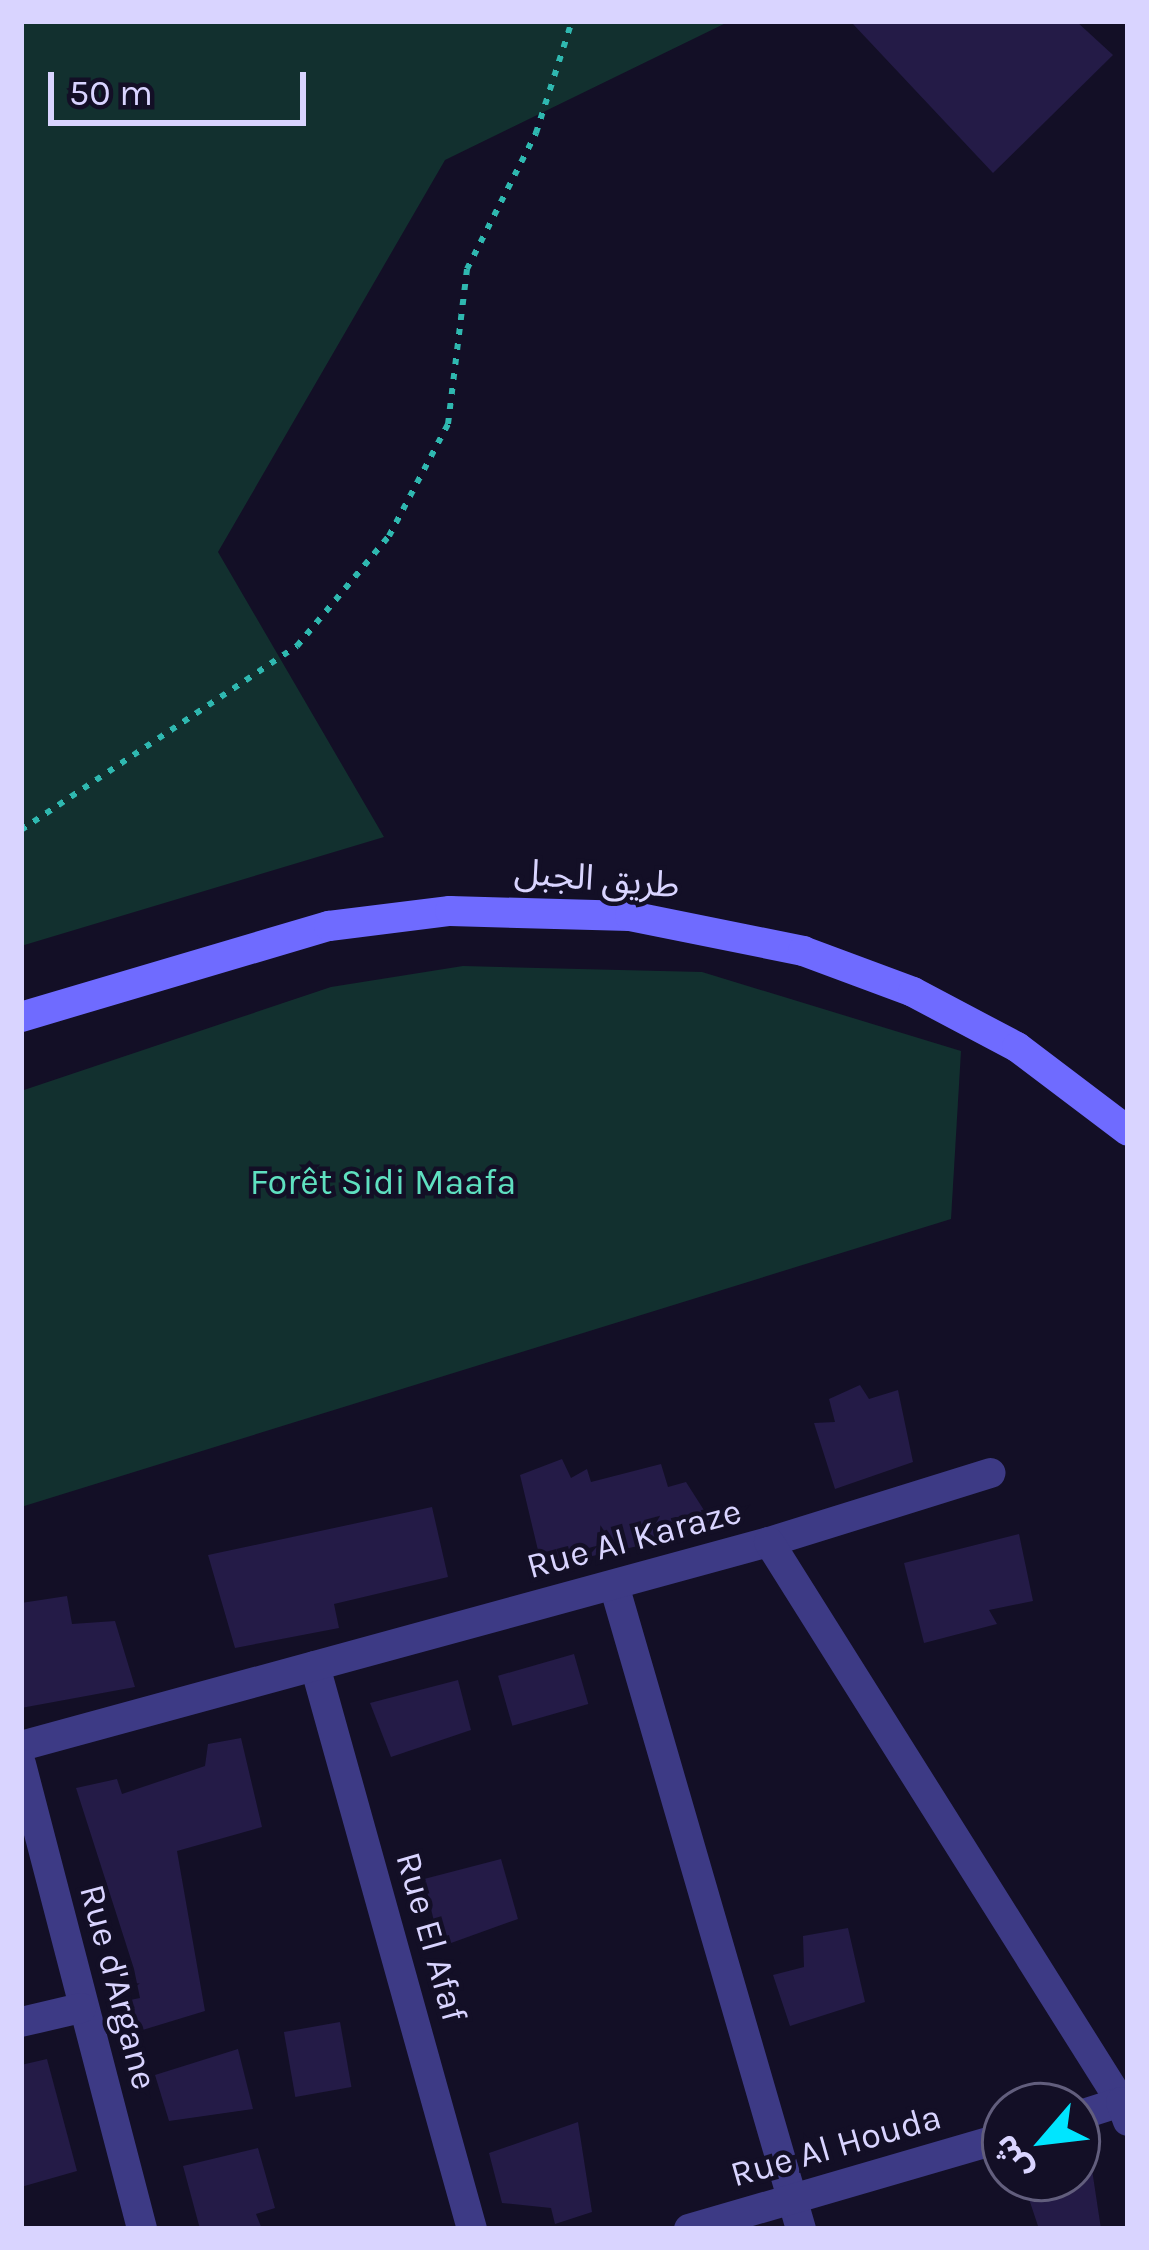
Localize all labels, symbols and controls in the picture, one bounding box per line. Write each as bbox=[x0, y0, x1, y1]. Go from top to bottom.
scale bar bbox=[54, 48, 312, 122]
text: 50 m bbox=[69, 72, 153, 114]
street label: طريق الجبل bbox=[513, 850, 681, 908]
park label: Forêt Sidi Maafa bbox=[250, 1161, 516, 1205]
street label: Rue Al Karaze bbox=[522, 1490, 746, 1588]
street label: Rue El Afaf bbox=[386, 1847, 476, 2027]
street label: Rue d'Argane bbox=[70, 1880, 166, 2094]
north arrow bbox=[981, 2082, 1101, 2202]
street label: Rue Al Houda bbox=[726, 2095, 946, 2197]
text: ش bbox=[984, 2129, 1039, 2186]

